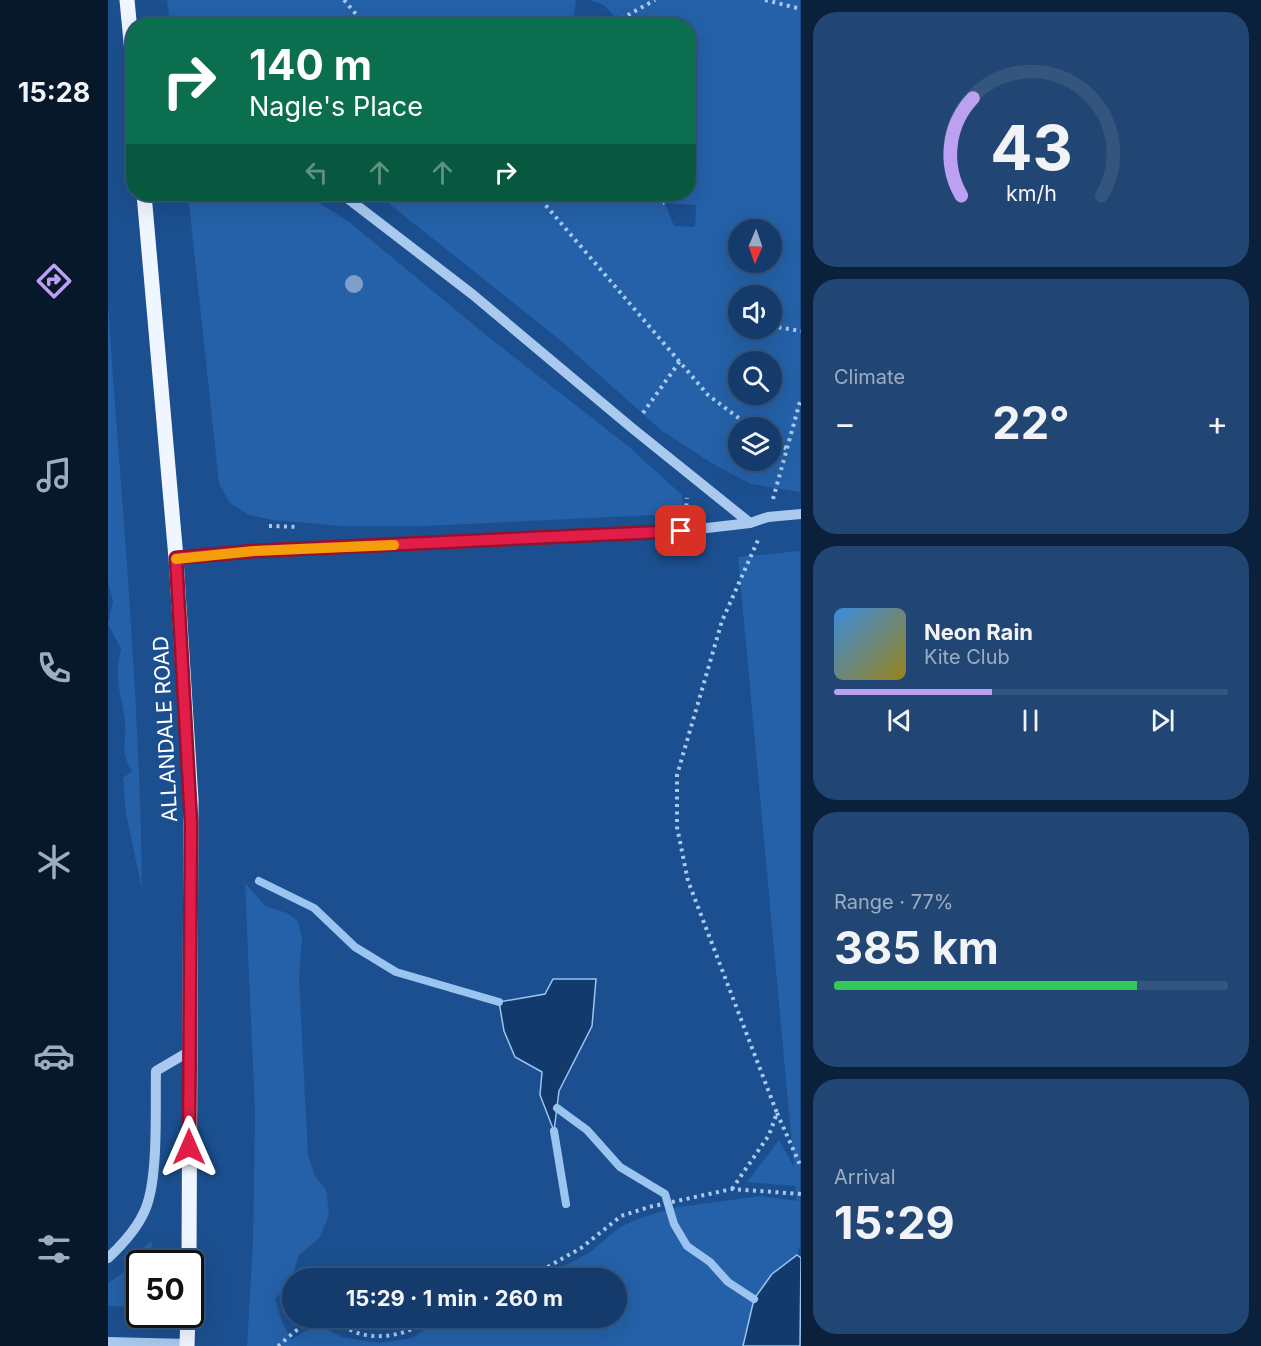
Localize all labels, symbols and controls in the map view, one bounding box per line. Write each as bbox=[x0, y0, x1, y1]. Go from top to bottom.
text: 140 m bbox=[249, 39, 372, 90]
icon: right bbox=[150, 42, 228, 120]
text: 15:28 bbox=[18, 76, 90, 109]
text: Nagle's Place bbox=[249, 90, 423, 123]
text: 43 bbox=[990, 111, 1072, 186]
icon: left bbox=[300, 156, 333, 189]
icon: ahead bbox=[363, 156, 396, 189]
icon: ahead bbox=[426, 156, 459, 189]
icon: right bbox=[489, 156, 522, 189]
text: km/h bbox=[1006, 181, 1056, 207]
north arrow bbox=[728, 219, 782, 273]
map controls bbox=[728, 219, 782, 471]
icon: directions bbox=[33, 260, 75, 302]
button: sound bbox=[728, 285, 782, 339]
button: search bbox=[728, 351, 782, 405]
text: Climate bbox=[834, 365, 905, 389]
text: 22° bbox=[992, 395, 1070, 450]
text: − bbox=[834, 403, 856, 443]
text: + bbox=[1206, 403, 1228, 443]
button: layers bbox=[728, 417, 782, 471]
icon: music bbox=[33, 454, 75, 496]
pin bbox=[655, 505, 706, 556]
icon: arrive bbox=[664, 514, 697, 547]
text: Neon Rain bbox=[924, 619, 1033, 645]
street label: ALLANDALE ROAD bbox=[148, 635, 182, 823]
text: Kite Club bbox=[924, 645, 1010, 669]
icon: phone bbox=[33, 647, 75, 689]
icon: previous bbox=[883, 704, 916, 737]
icon: pause bbox=[1014, 704, 1047, 737]
icon: next bbox=[1146, 704, 1179, 737]
icon: climate bbox=[33, 841, 75, 883]
text: Range · 77% bbox=[834, 890, 953, 914]
text: 385 km bbox=[834, 920, 999, 975]
icon: car bbox=[33, 1035, 75, 1077]
position arrow bbox=[157, 1115, 221, 1179]
text: Arrival bbox=[834, 1165, 896, 1189]
text: 15:29 bbox=[834, 1195, 955, 1250]
icon: filters bbox=[33, 1228, 75, 1270]
speed limit sign: 50 bbox=[126, 1250, 204, 1328]
text: 15:29 · 1 min · 260 m bbox=[346, 1285, 563, 1311]

